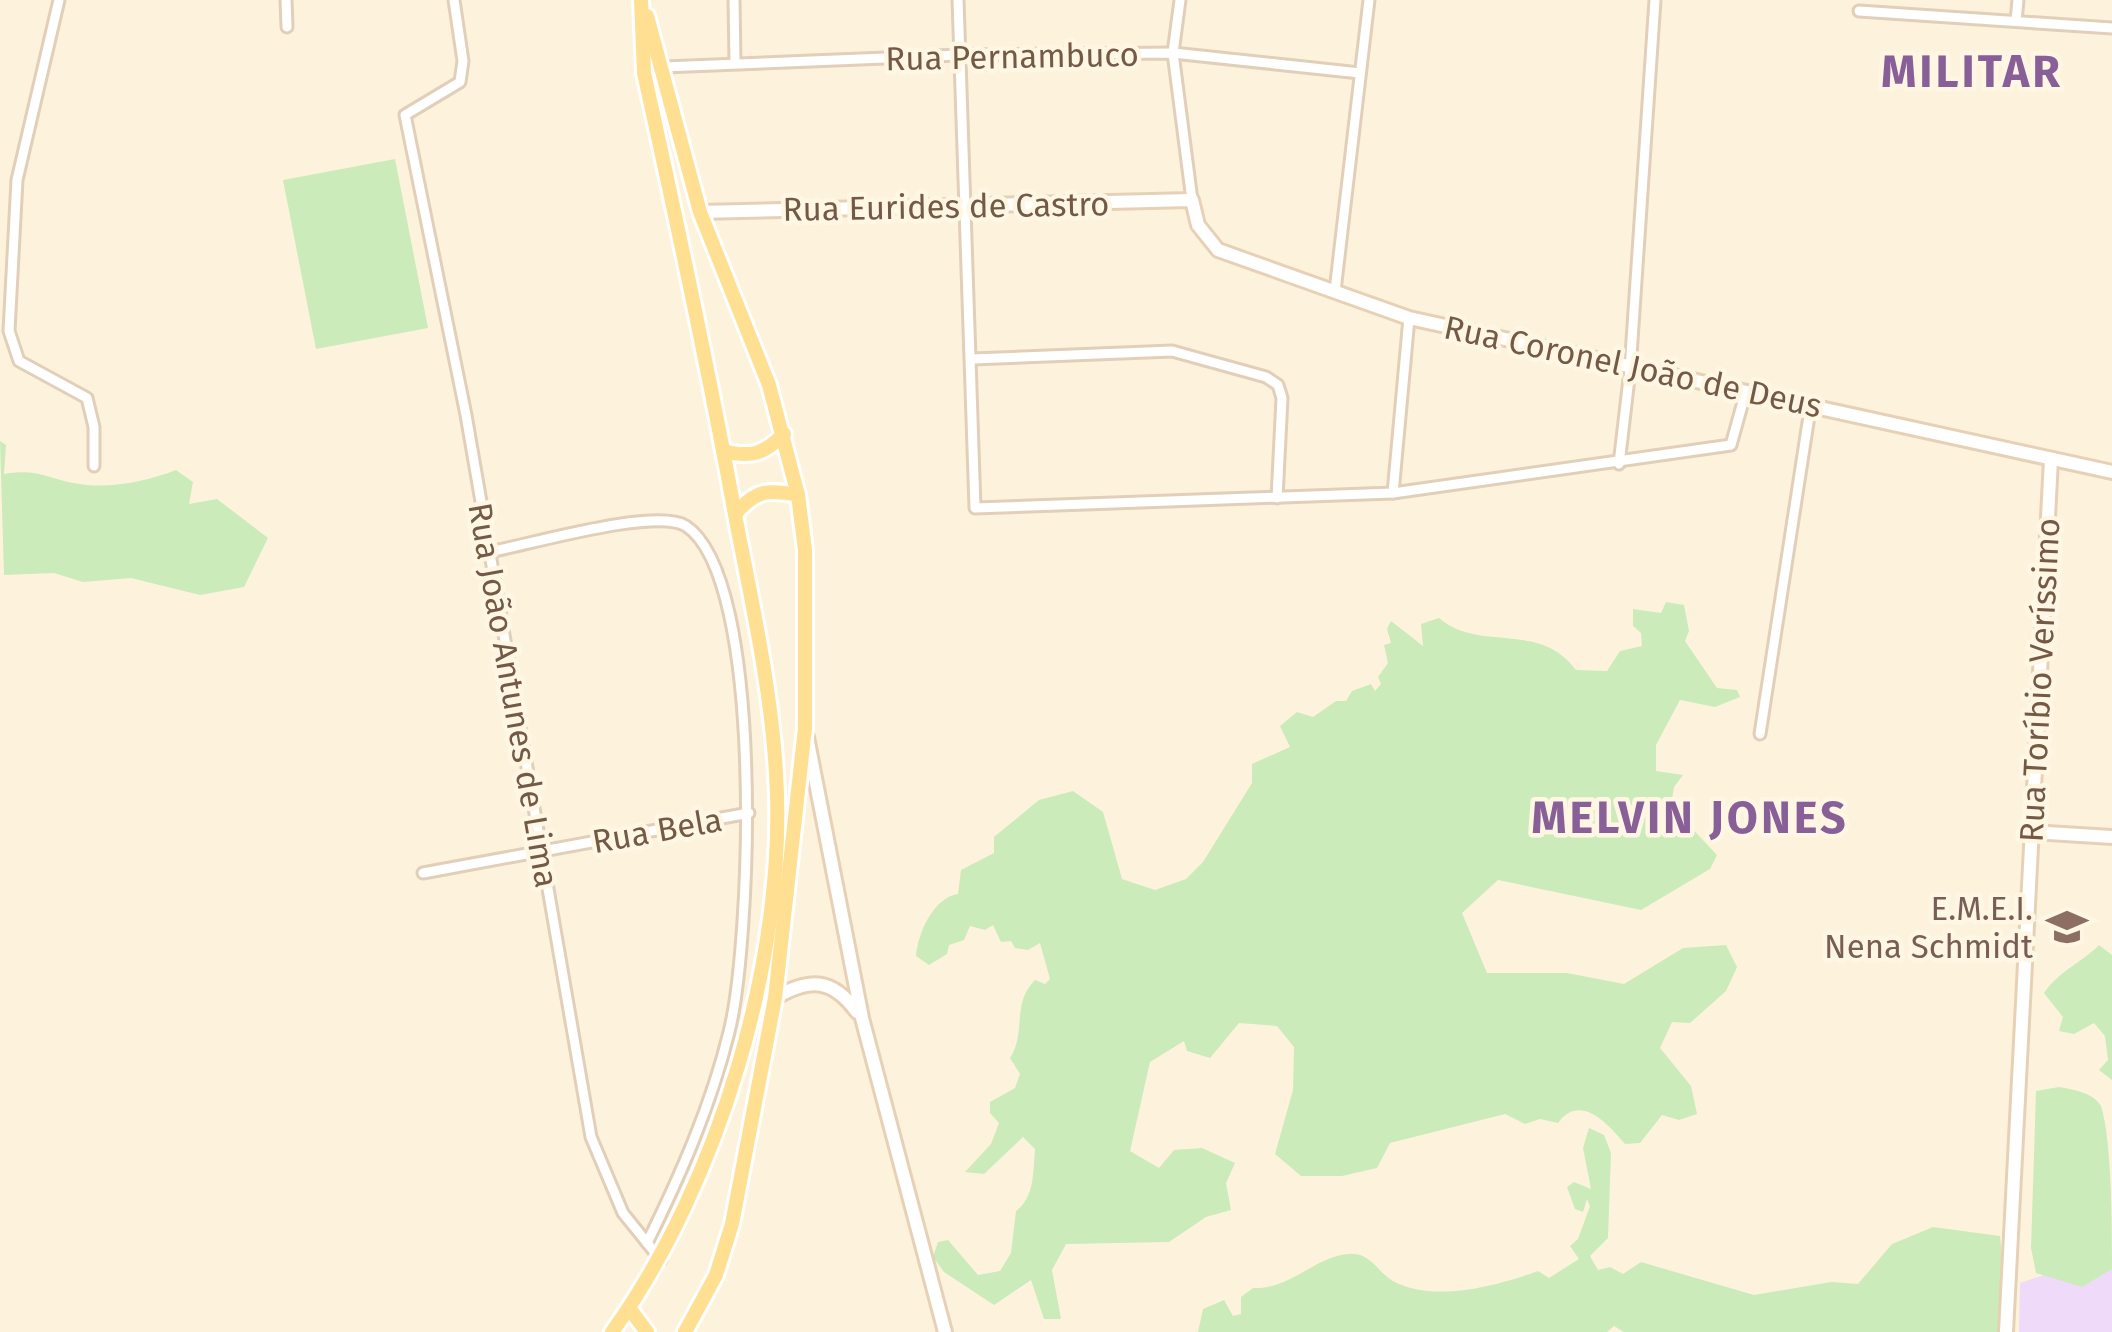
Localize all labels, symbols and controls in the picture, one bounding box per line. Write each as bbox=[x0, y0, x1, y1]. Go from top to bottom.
street label: Rua Pernambuco bbox=[885, 35, 1139, 79]
district label: MILITAR bbox=[1881, 45, 2063, 99]
street label: Rua Eurides de Castro bbox=[782, 184, 1110, 230]
street label: Rua Coronel João de Deus bbox=[1440, 307, 1825, 427]
street label: Rua João Antunes de Lima bbox=[459, 500, 567, 891]
street label: Rua Toríbio Veríssimo bbox=[2012, 517, 2068, 843]
district label: MELVIN JONES bbox=[1531, 791, 1849, 845]
street label: Rua Bela bbox=[589, 800, 725, 862]
place label: E.M.E.I. Nena Schmidt bbox=[1824, 889, 2033, 967]
school or university icon: E.M.E.I. Nena Schmidt bbox=[2044, 904, 2090, 950]

